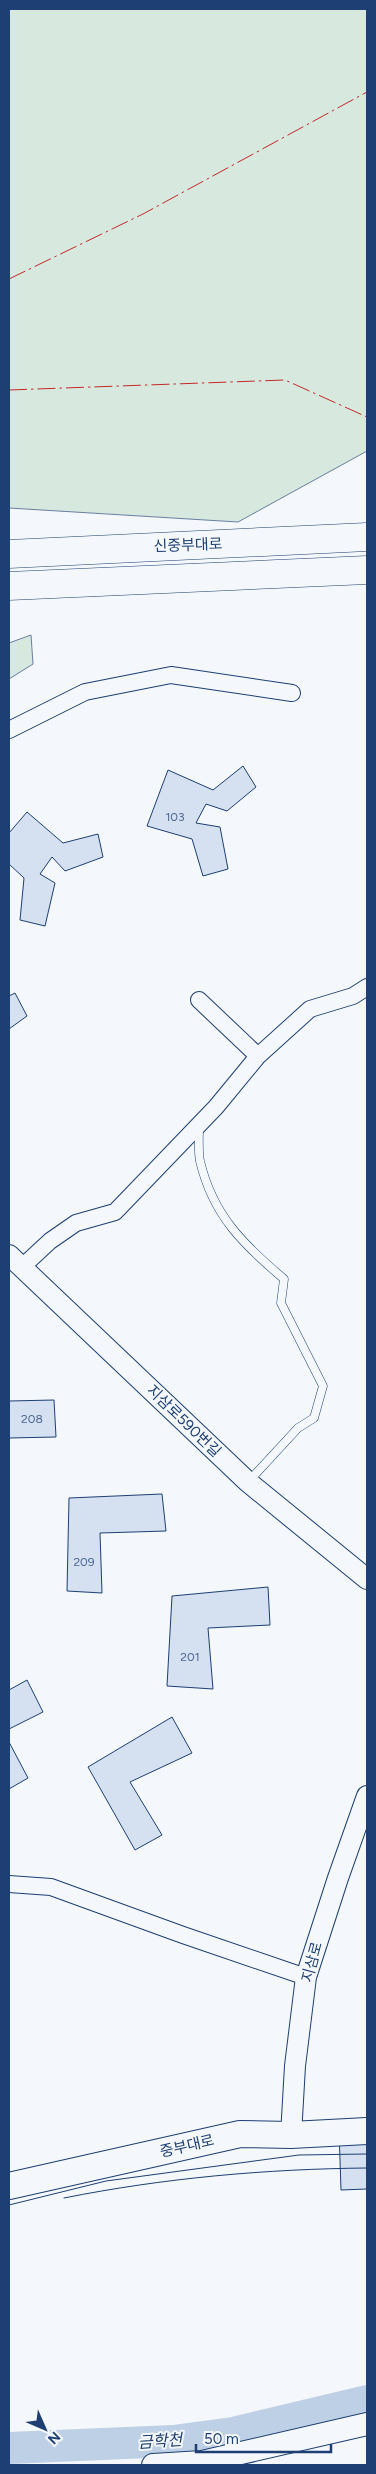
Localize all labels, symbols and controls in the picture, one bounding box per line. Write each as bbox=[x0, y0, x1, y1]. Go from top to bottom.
street label: 신중부대로 bbox=[153, 535, 223, 555]
house number: 103 bbox=[165, 810, 185, 824]
street label: 지삼로590번길 bbox=[143, 1381, 225, 1461]
house number: 208 bbox=[21, 1412, 43, 1426]
house number: 209 bbox=[73, 1555, 95, 1569]
house number: 201 bbox=[180, 1650, 200, 1664]
street label: 지삼로 bbox=[298, 1940, 326, 1984]
street label: 중부대로 bbox=[158, 2131, 216, 2161]
north arrow bbox=[20, 2404, 70, 2454]
scale bar bbox=[196, 2422, 331, 2454]
text: N bbox=[44, 2428, 64, 2448]
water label: 금학천 bbox=[137, 2430, 185, 2452]
text: 50 m bbox=[204, 2430, 239, 2448]

